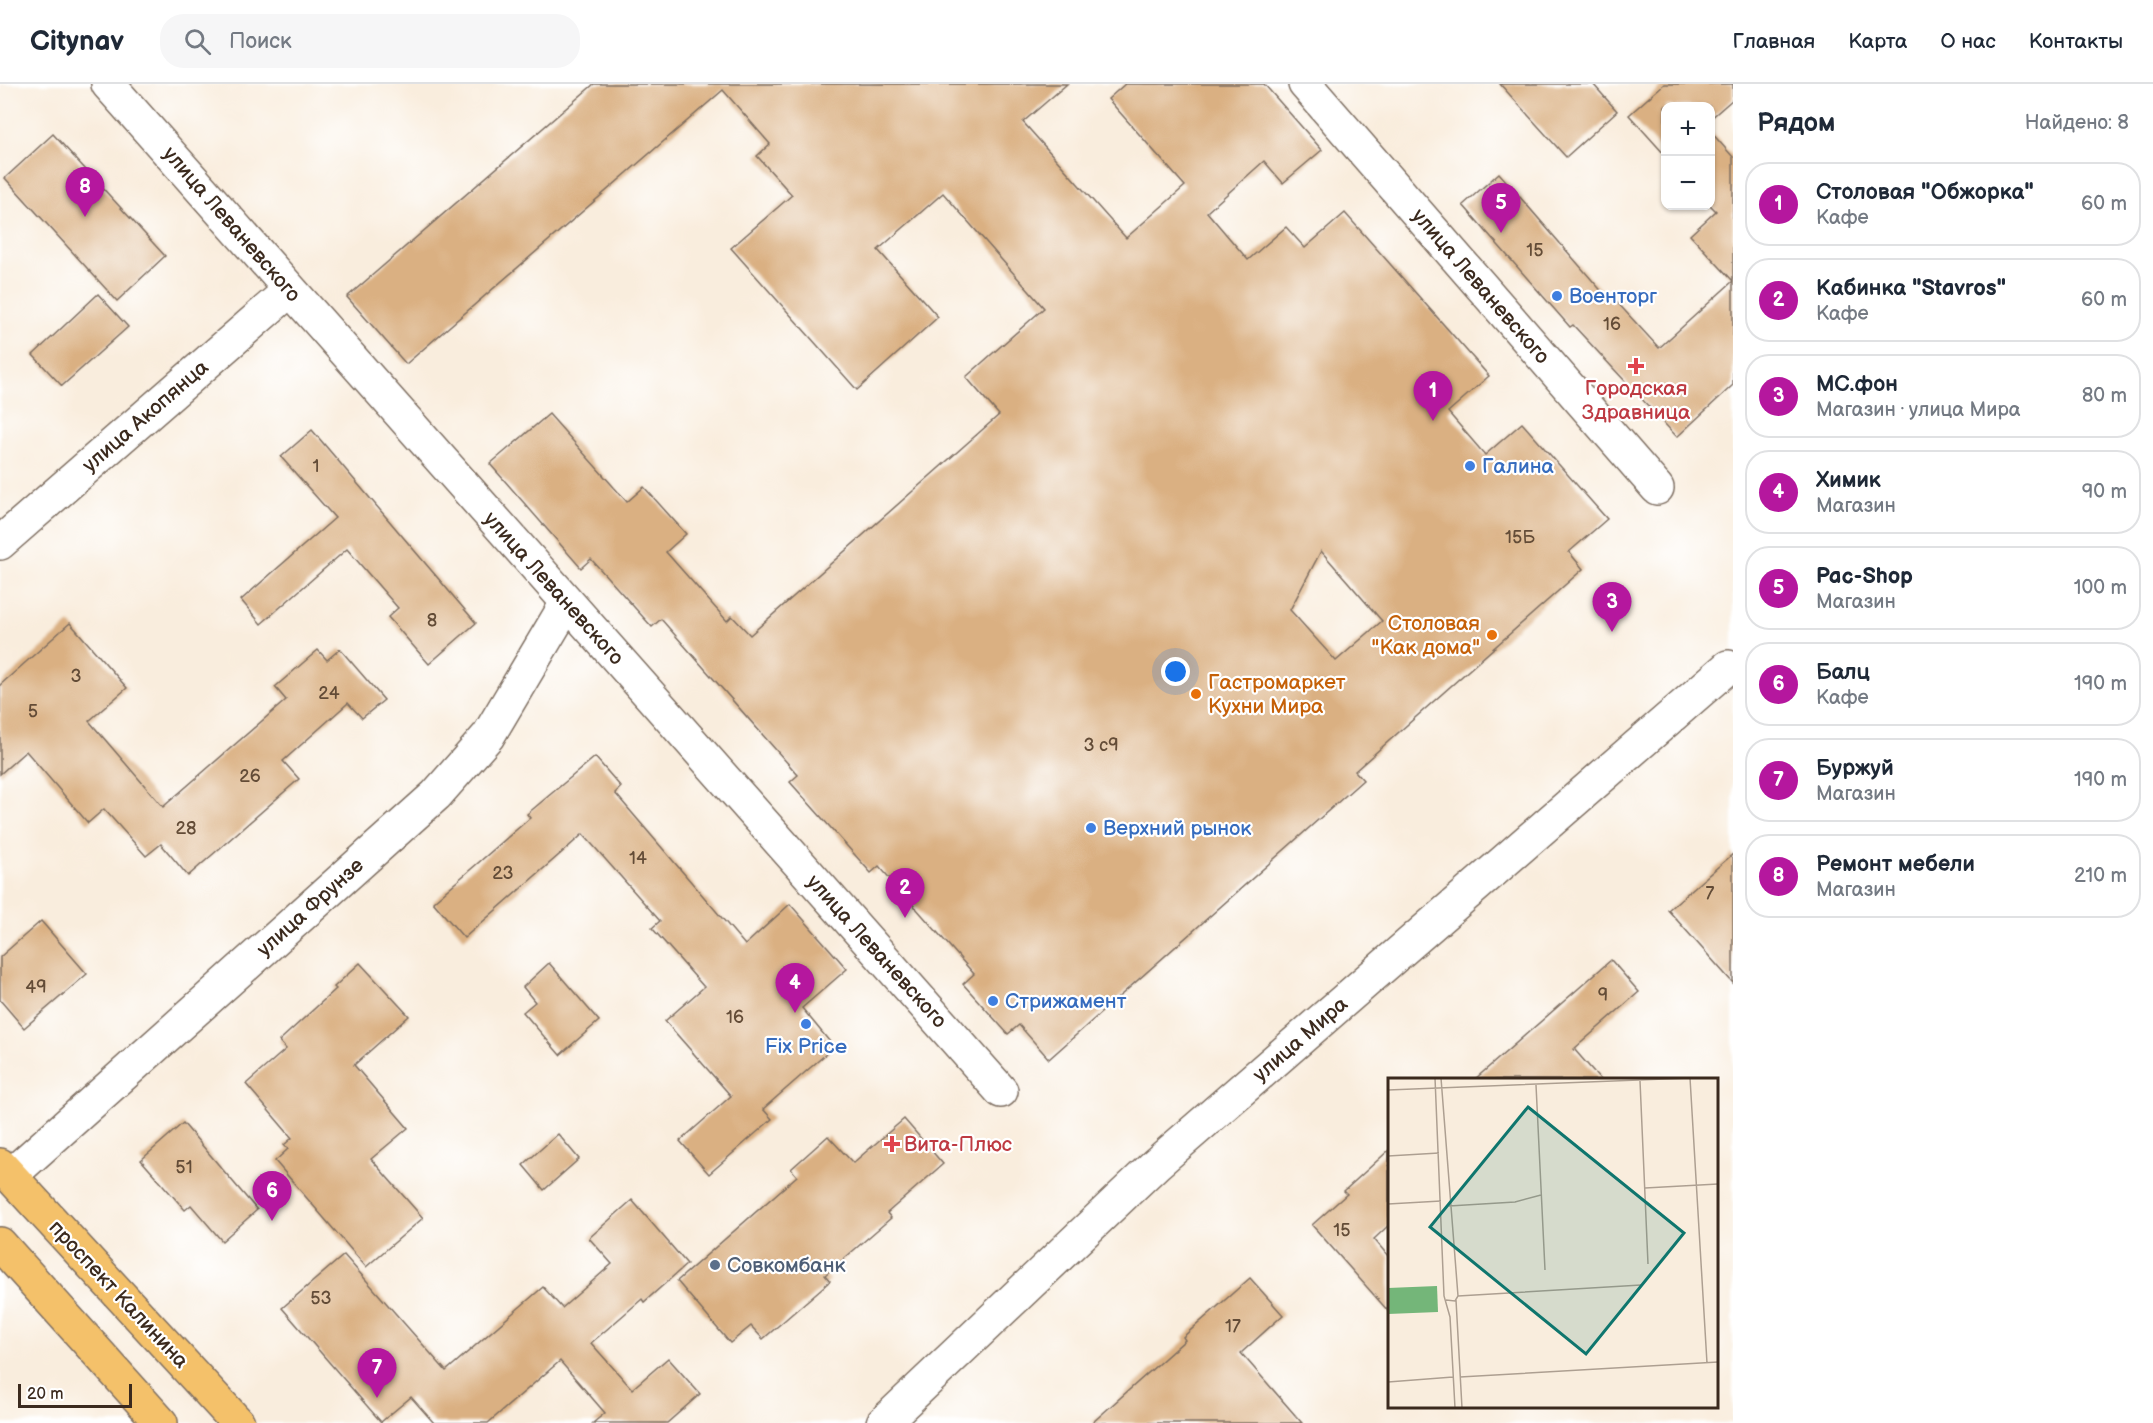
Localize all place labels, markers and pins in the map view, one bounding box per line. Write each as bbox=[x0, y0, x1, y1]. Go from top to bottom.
pin: 8 bbox=[66, 168, 104, 217]
pin: 5 bbox=[1482, 184, 1520, 233]
place label: Военторг bbox=[1569, 284, 1657, 309]
marker: Военторг bbox=[1550, 289, 1564, 303]
marker: Городская Здравница bbox=[1629, 359, 1643, 373]
pin: 1 bbox=[1414, 372, 1452, 421]
place label: Городская Здравница bbox=[1582, 376, 1691, 425]
place label: Галина bbox=[1482, 454, 1555, 479]
marker: Галина bbox=[1463, 459, 1477, 473]
pin: 3 bbox=[1592, 582, 1632, 632]
place label: Столовая "Как дома" bbox=[1372, 611, 1480, 660]
marker: Столовая "Как дома" bbox=[1485, 628, 1499, 642]
place label: Гастромаркет Кухни Мира bbox=[1208, 670, 1346, 719]
marker: Гастромаркет Кухни Мира bbox=[1189, 687, 1203, 701]
place label: Верхний рынок bbox=[1103, 816, 1251, 841]
marker: Верхний рынок bbox=[1084, 821, 1098, 835]
pin: 2 bbox=[886, 868, 924, 918]
pin: 4 bbox=[776, 964, 814, 1013]
place label: Стрижамент bbox=[1005, 989, 1127, 1014]
marker: Стрижамент bbox=[986, 994, 1000, 1008]
marker: Fix Price bbox=[799, 1017, 813, 1031]
place label: Fix Price bbox=[765, 1034, 847, 1059]
place label: Вита-Плюс bbox=[904, 1132, 1012, 1157]
marker: Вита-Плюс bbox=[885, 1137, 899, 1151]
pin: 6 bbox=[252, 1172, 292, 1221]
place label: Совкомбанк bbox=[727, 1253, 846, 1278]
marker: Совкомбанк bbox=[708, 1258, 722, 1272]
pin: 7 bbox=[358, 1348, 397, 1398]

